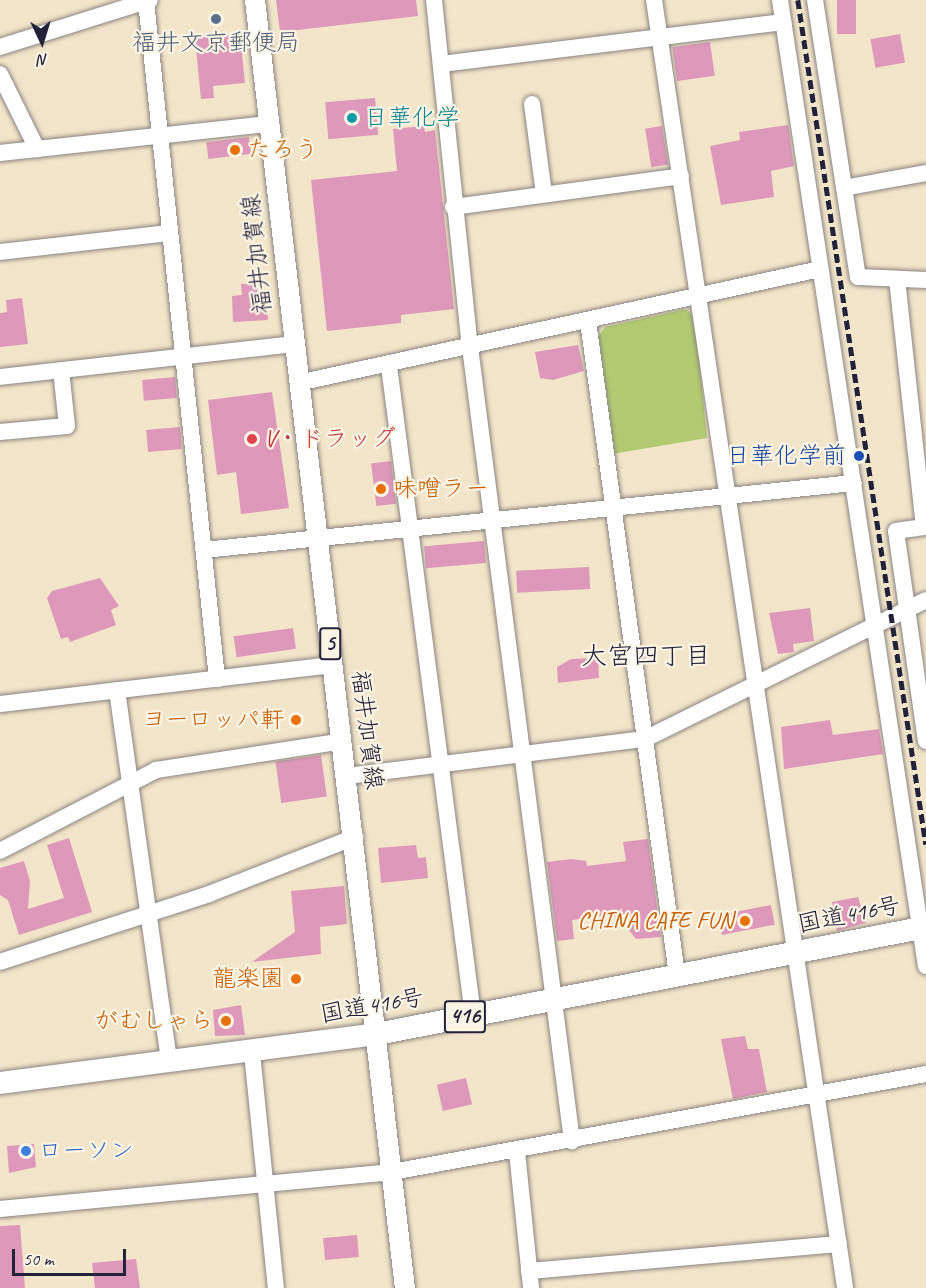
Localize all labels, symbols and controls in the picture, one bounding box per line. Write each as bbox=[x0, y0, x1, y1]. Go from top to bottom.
north arrow bbox=[12, 12, 72, 72]
marker: 福井文京郵便局 bbox=[209, 12, 223, 26]
place label: 福井文京郵便局 bbox=[132, 29, 300, 57]
text: N bbox=[38, 50, 49, 70]
place label: 日華化学 bbox=[364, 104, 460, 132]
marker: 日華化学 bbox=[345, 111, 359, 125]
place label: たろう bbox=[247, 136, 319, 164]
marker: たろう bbox=[228, 143, 242, 157]
street label: 福井加賀線 bbox=[236, 193, 278, 315]
place label: V・ドラッグ bbox=[264, 425, 396, 453]
marker: V・ドラッグ bbox=[245, 432, 259, 446]
place label: 日華化学前 bbox=[726, 442, 846, 470]
marker: 日華化学前 bbox=[850, 447, 868, 465]
place label: 味噌ラー bbox=[393, 475, 489, 503]
marker: 味噌ラー bbox=[374, 482, 388, 496]
road number: 5 bbox=[318, 625, 342, 663]
district label: 大宮四丁目 bbox=[581, 640, 711, 672]
street label: 福井加賀線 bbox=[345, 669, 389, 791]
place label: ヨーロッパ軒 bbox=[141, 706, 284, 734]
marker: ヨーロッパ軒 bbox=[289, 713, 303, 727]
street label: 国道416号 bbox=[795, 891, 903, 939]
place label: CHINA CAFE FUN bbox=[578, 907, 733, 935]
marker: CHINA CAFE FUN bbox=[738, 914, 752, 928]
place label: 龍楽園 bbox=[212, 965, 284, 993]
marker: 龍楽園 bbox=[289, 972, 303, 986]
street label: 国道416号 bbox=[318, 983, 426, 1029]
road number: 416 bbox=[442, 998, 488, 1036]
place label: がむしゃら bbox=[94, 1007, 214, 1035]
marker: がむしゃら bbox=[219, 1014, 233, 1028]
place label: ローソン bbox=[38, 1137, 134, 1165]
marker: ローソン bbox=[19, 1144, 33, 1158]
scale bar bbox=[15, 1237, 129, 1275]
text: 50 m bbox=[23, 1248, 54, 1270]

